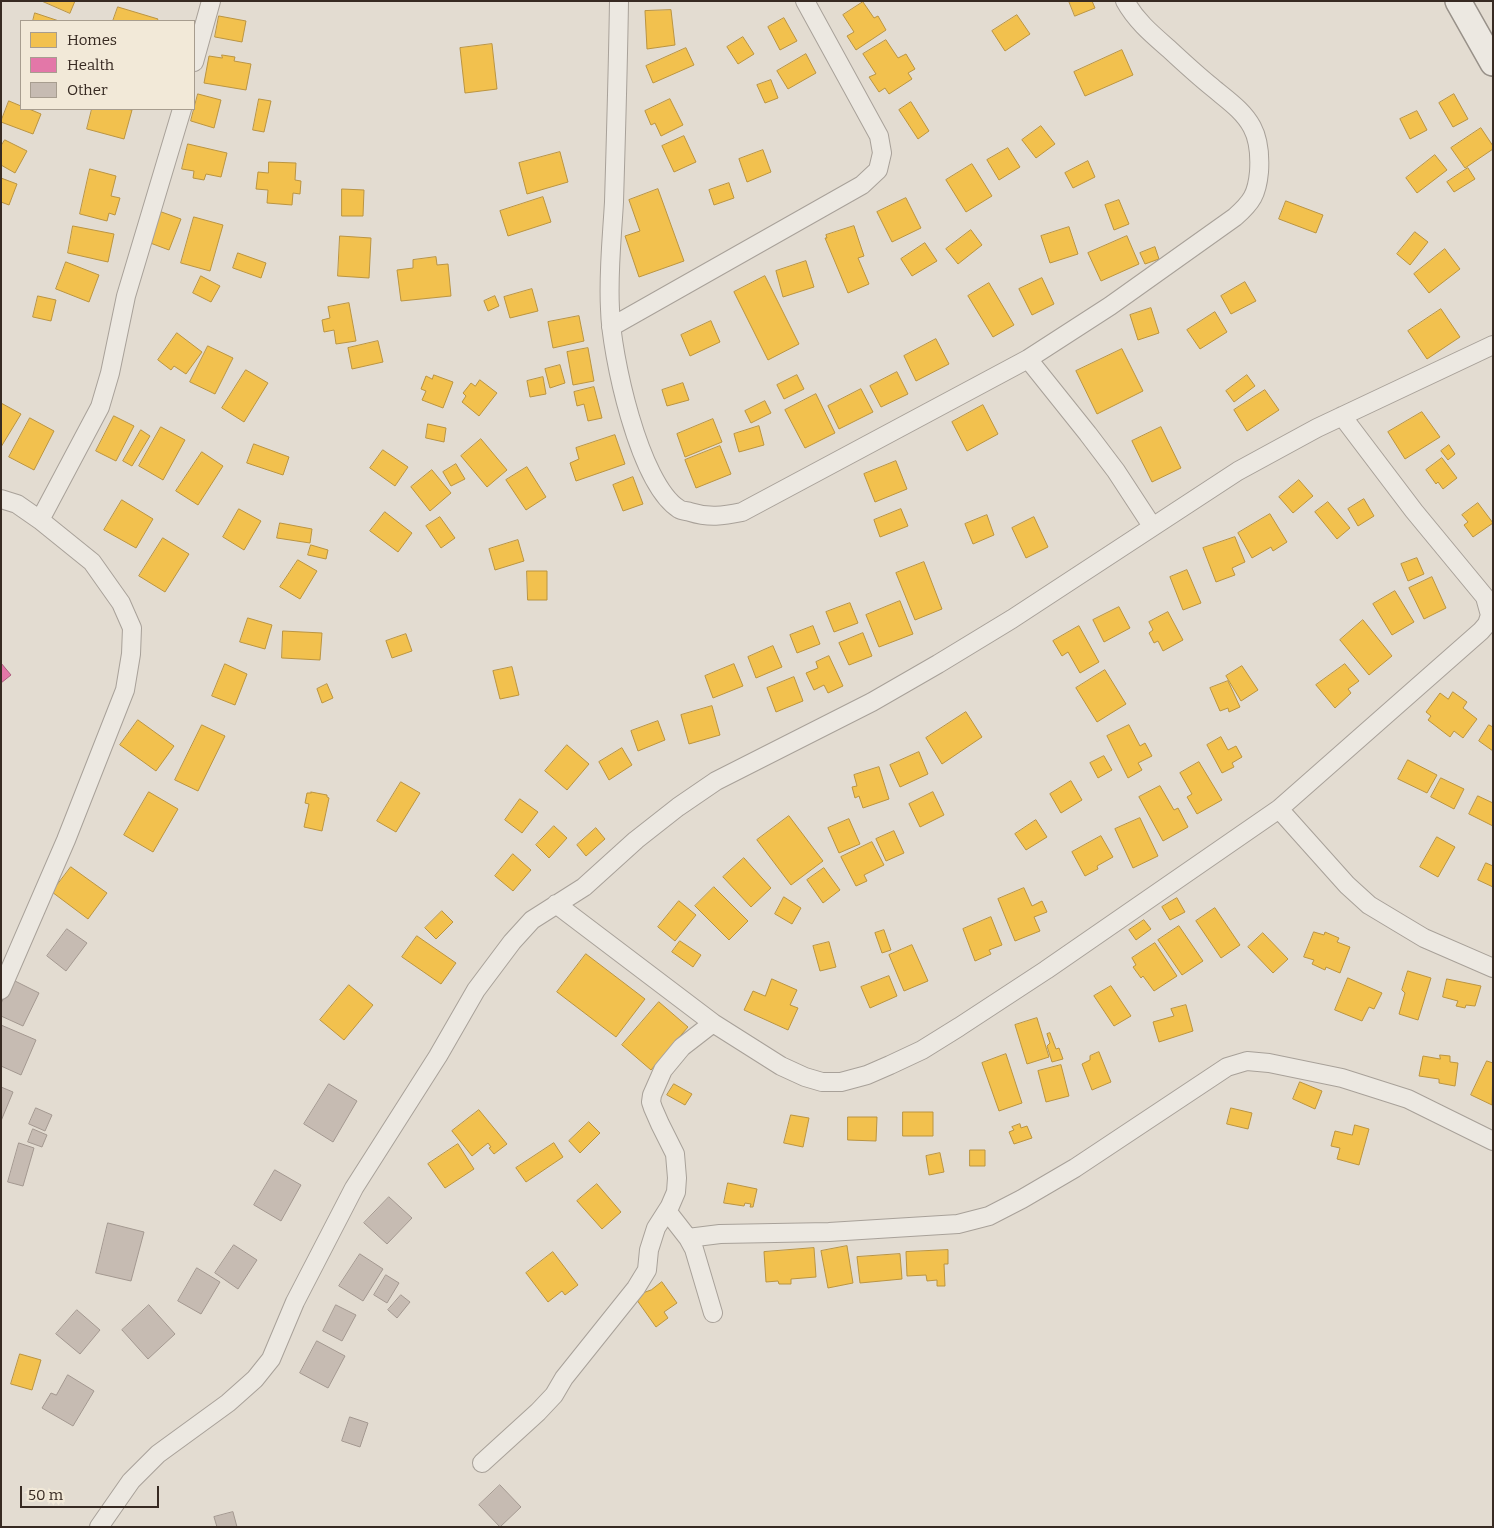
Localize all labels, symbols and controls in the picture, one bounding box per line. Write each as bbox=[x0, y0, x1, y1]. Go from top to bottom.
legend bbox=[20, 20, 195, 110]
text: Homes bbox=[67, 31, 117, 49]
text: Health bbox=[67, 56, 114, 74]
text: Other bbox=[67, 81, 108, 99]
scale bar bbox=[22, 1476, 161, 1508]
text: 50 m bbox=[28, 1486, 63, 1504]

